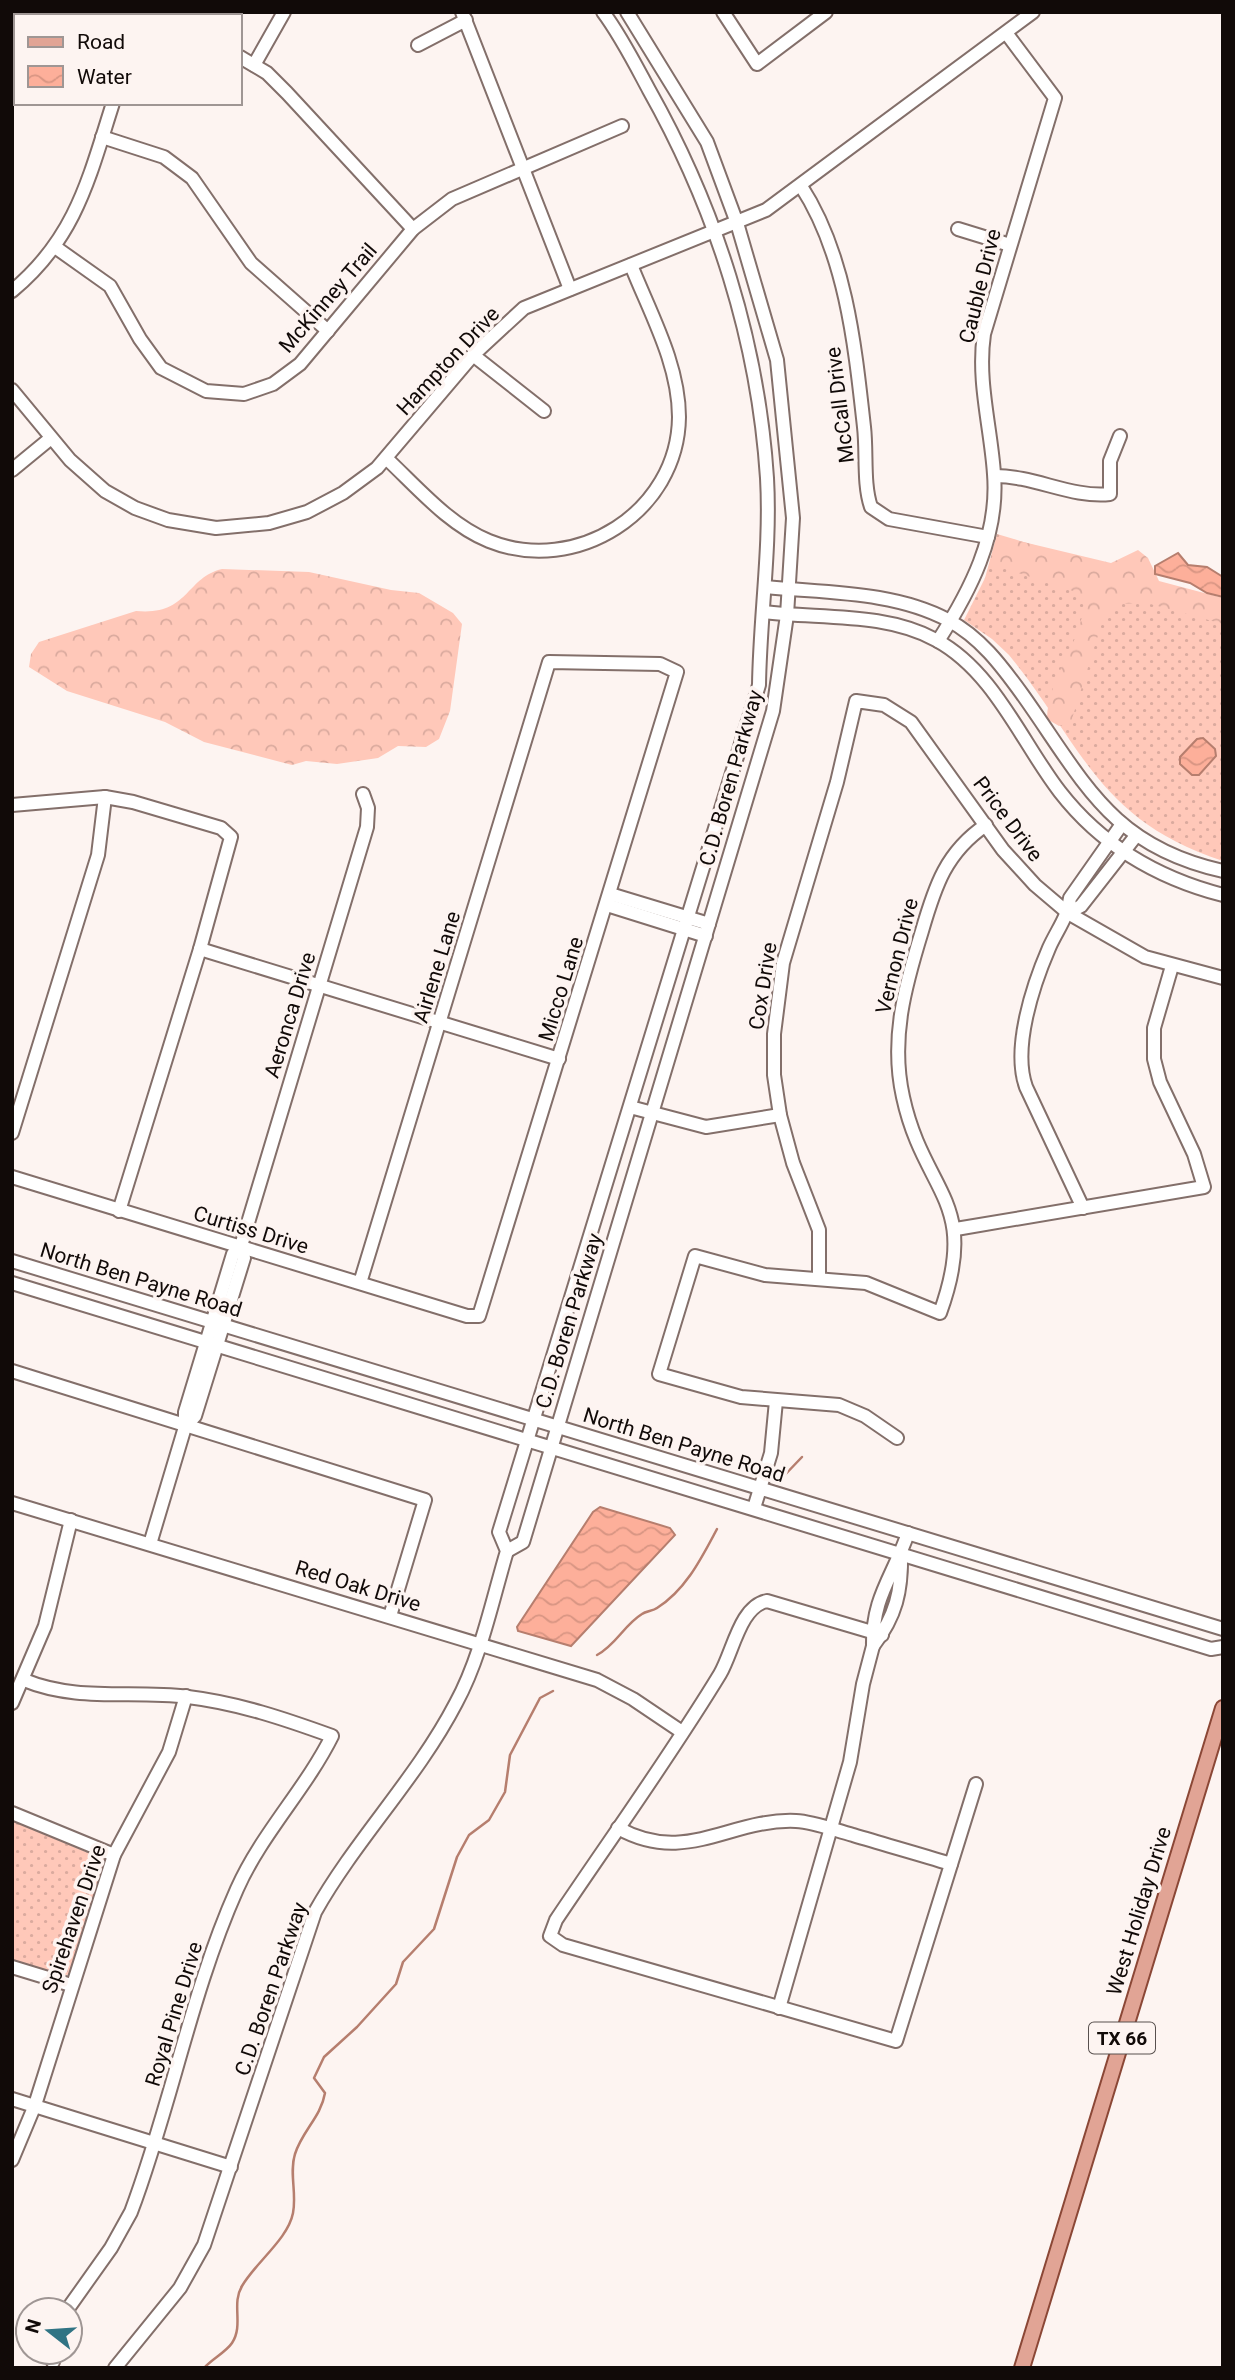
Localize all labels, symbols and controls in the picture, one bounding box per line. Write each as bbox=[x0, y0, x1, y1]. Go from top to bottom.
legend bbox=[14, 14, 242, 105]
text: Road bbox=[77, 30, 125, 54]
text: Water bbox=[77, 65, 132, 89]
street label: Cauble Drive bbox=[954, 226, 1006, 346]
street label: McKinney Trail bbox=[274, 239, 382, 357]
street label: Hampton Drive bbox=[392, 302, 504, 420]
street label: McCall Drive bbox=[821, 345, 859, 465]
street label: C.D. Boren Parkway bbox=[694, 687, 768, 869]
street label: Price Drive bbox=[968, 772, 1048, 866]
street label: Vernon Drive bbox=[871, 895, 923, 1017]
street label: Airlene Lane bbox=[409, 908, 465, 1026]
street label: Micco Lane bbox=[534, 934, 588, 1044]
street label: Cox Drive bbox=[744, 941, 782, 1031]
street label: Aeronca Drive bbox=[260, 949, 320, 1081]
street label: Curtiss Drive bbox=[191, 1201, 311, 1259]
street label: C.D. Boren Parkway bbox=[531, 1230, 607, 1411]
street label: North Ben Payne Road bbox=[37, 1238, 245, 1322]
street label: North Ben Payne Road bbox=[580, 1403, 788, 1487]
street label: Red Oak Drive bbox=[292, 1556, 424, 1616]
street label: West Holiday Drive bbox=[1102, 1824, 1176, 1998]
street label: Spirehaven Drive bbox=[37, 1842, 111, 1996]
street label: C.D. Boren Parkway bbox=[230, 1899, 312, 2079]
street label: Royal Pine Drive bbox=[141, 1939, 207, 2089]
road number: TX 66 bbox=[1089, 2022, 1155, 2054]
north arrow bbox=[14, 2296, 84, 2366]
text: N bbox=[20, 2316, 46, 2336]

